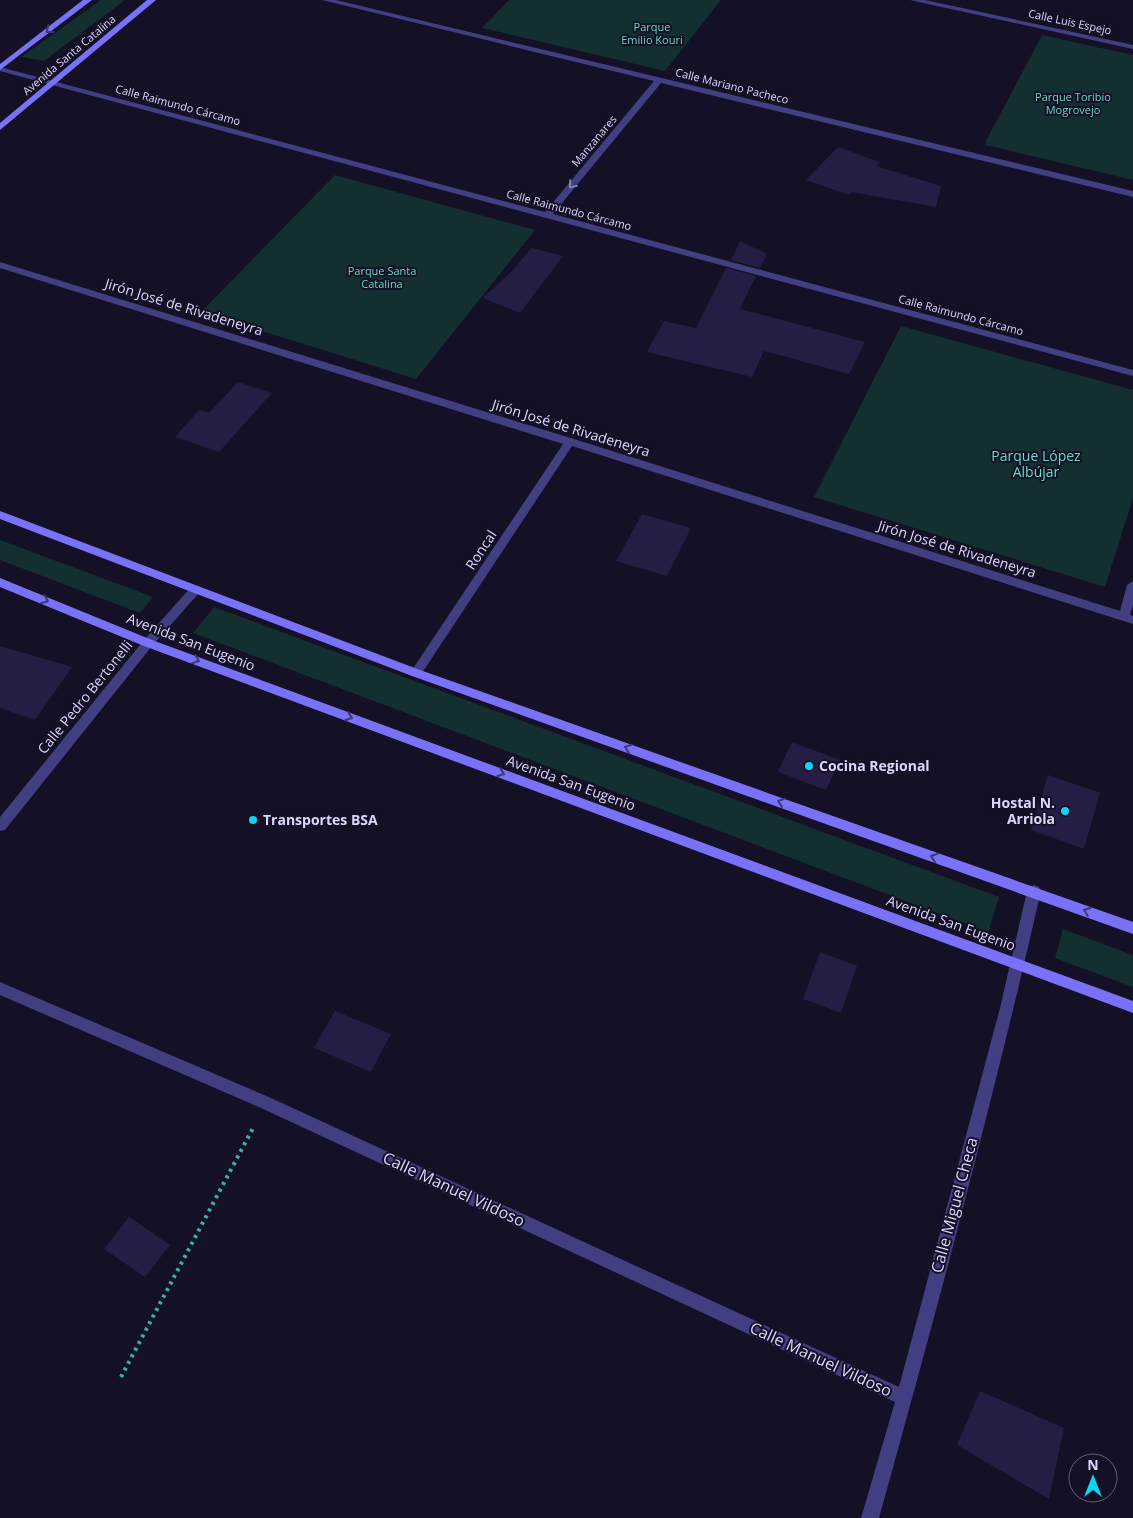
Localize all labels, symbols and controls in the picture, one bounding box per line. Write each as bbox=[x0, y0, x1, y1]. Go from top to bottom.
street label: Calle Luis Espejo bbox=[1027, 5, 1113, 38]
street label: Avenida Santa Catalina bbox=[19, 11, 118, 98]
park label: Parque Emilio Kouri bbox=[621, 19, 683, 47]
one-way arrow bbox=[46, 24, 55, 32]
street label: Calle Mariano Pacheco bbox=[674, 64, 791, 107]
street label: Calle Raimundo Cárcamo bbox=[114, 81, 243, 129]
park label: Parque Toribio Mogrovejo bbox=[1035, 89, 1111, 117]
street label: Manzanares bbox=[568, 112, 620, 170]
one-way arrow bbox=[570, 179, 578, 188]
street label: Calle Raimundo Cárcamo bbox=[505, 186, 634, 234]
park label: Parque Santa Catalina bbox=[348, 263, 416, 291]
street label: Jirón José de Rivadeneyra bbox=[101, 273, 266, 340]
street label: Calle Raimundo Cárcamo bbox=[897, 291, 1026, 339]
street label: Jirón José de Rivadeneyra bbox=[488, 394, 653, 461]
park label: Parque López Albújar bbox=[991, 446, 1081, 481]
street label: Jirón José de Rivadeneyra bbox=[874, 515, 1039, 582]
street label: Roncal bbox=[461, 526, 500, 573]
one-way arrow bbox=[40, 594, 49, 605]
street label: Avenida San Eugenio bbox=[124, 608, 258, 675]
street label: Calle Pedro Bertonelli bbox=[33, 636, 136, 757]
one-way arrow bbox=[191, 654, 200, 664]
one-way arrow bbox=[344, 711, 352, 721]
one-way arrow bbox=[624, 744, 633, 754]
street label: Avenida San Eugenio bbox=[504, 750, 638, 815]
place label: Cocina Regional bbox=[819, 756, 930, 775]
marker: Cocina Regional bbox=[803, 760, 815, 772]
one-way arrow bbox=[496, 767, 505, 777]
place label: Hostal N. Arriola bbox=[991, 793, 1055, 828]
one-way arrow bbox=[777, 798, 786, 808]
marker: Hostal N. Arriola bbox=[1059, 805, 1071, 817]
place label: Transportes BSA bbox=[263, 810, 378, 829]
marker: Transportes BSA bbox=[247, 814, 259, 826]
one-way arrow bbox=[930, 852, 939, 862]
street label: Avenida San Eugenio bbox=[884, 890, 1018, 955]
one-way arrow bbox=[1083, 907, 1092, 917]
street label: Calle Miguel Checa bbox=[925, 1135, 983, 1275]
street label: Calle Manuel Vildoso bbox=[379, 1146, 529, 1232]
street label: Calle Manuel Vildoso bbox=[746, 1316, 896, 1402]
north arrow bbox=[1068, 1453, 1118, 1503]
text: N bbox=[1087, 1455, 1099, 1474]

